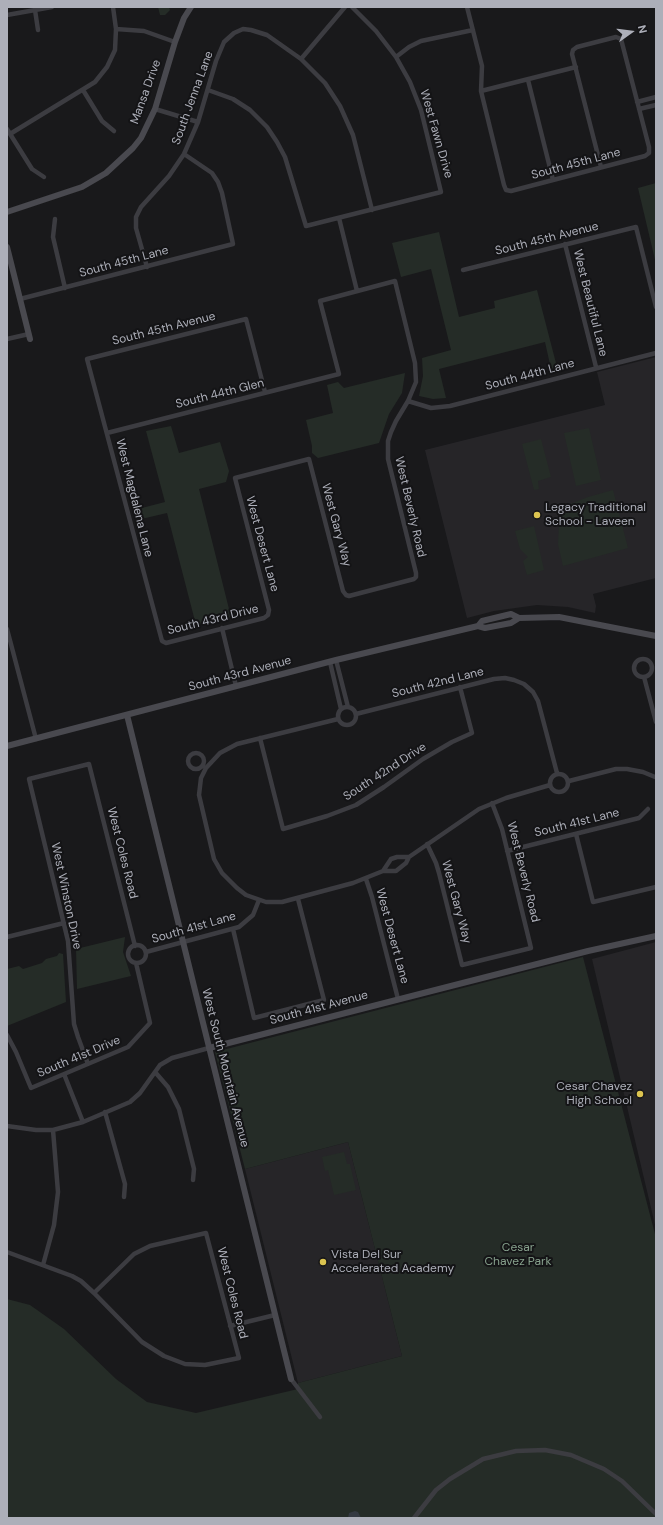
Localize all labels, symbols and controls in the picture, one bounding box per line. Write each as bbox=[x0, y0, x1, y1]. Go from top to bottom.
north arrow bbox=[611, 12, 651, 52]
text: N bbox=[635, 24, 650, 35]
street label: South Jenna Lane bbox=[169, 49, 217, 147]
street label: Mansa Drive bbox=[128, 58, 164, 126]
street label: West Fawn Drive bbox=[416, 88, 456, 180]
street label: South 45th Lane bbox=[530, 145, 622, 183]
street label: South 45th Avenue bbox=[494, 219, 600, 259]
street label: South 45th Lane bbox=[78, 243, 170, 281]
street label: West Beautiful Lane bbox=[570, 248, 610, 358]
street label: South 45th Avenue bbox=[111, 309, 217, 349]
street label: South 44th Lane bbox=[484, 356, 576, 394]
street label: South 44th Glen bbox=[174, 376, 266, 412]
street label: West Magdalena Lane bbox=[112, 437, 156, 559]
street label: West Beverly Road bbox=[391, 455, 429, 559]
street label: West Gary Way bbox=[318, 482, 354, 568]
street label: West Desert Lane bbox=[242, 495, 282, 593]
place label: Legacy Traditional School - Laveen bbox=[545, 501, 646, 529]
marker: Legacy Traditional School - Laveen bbox=[532, 510, 542, 520]
street label: South 43rd Drive bbox=[166, 602, 260, 638]
street label: South 43rd Avenue bbox=[187, 653, 293, 695]
street label: South 42nd Lane bbox=[391, 665, 485, 701]
street label: South 42nd Drive bbox=[341, 740, 429, 804]
street label: South 41st Lane bbox=[533, 805, 621, 841]
street label: West Coles Road bbox=[104, 806, 140, 900]
street label: West Beverly Road bbox=[504, 820, 542, 924]
street label: West Winston Drive bbox=[48, 841, 84, 951]
street label: West Gary Way bbox=[438, 859, 474, 945]
street label: West Desert Lane bbox=[372, 887, 412, 985]
street label: South 41st Lane bbox=[150, 909, 238, 947]
street label: West South Mountain Avenue bbox=[198, 987, 252, 1149]
street label: South 41st Avenue bbox=[268, 988, 370, 1028]
street label: South 41st Drive bbox=[35, 1033, 123, 1081]
place label: Cesar Chavez High School bbox=[556, 1080, 632, 1108]
marker: Cesar Chavez High School bbox=[635, 1089, 645, 1099]
park label: Cesar Chavez Park bbox=[484, 1241, 552, 1269]
street label: West Coles Road bbox=[214, 1246, 250, 1340]
place label: Vista Del Sur Accelerated Academy bbox=[331, 1248, 454, 1276]
marker: Vista Del Sur Accelerated Academy bbox=[318, 1257, 328, 1267]

